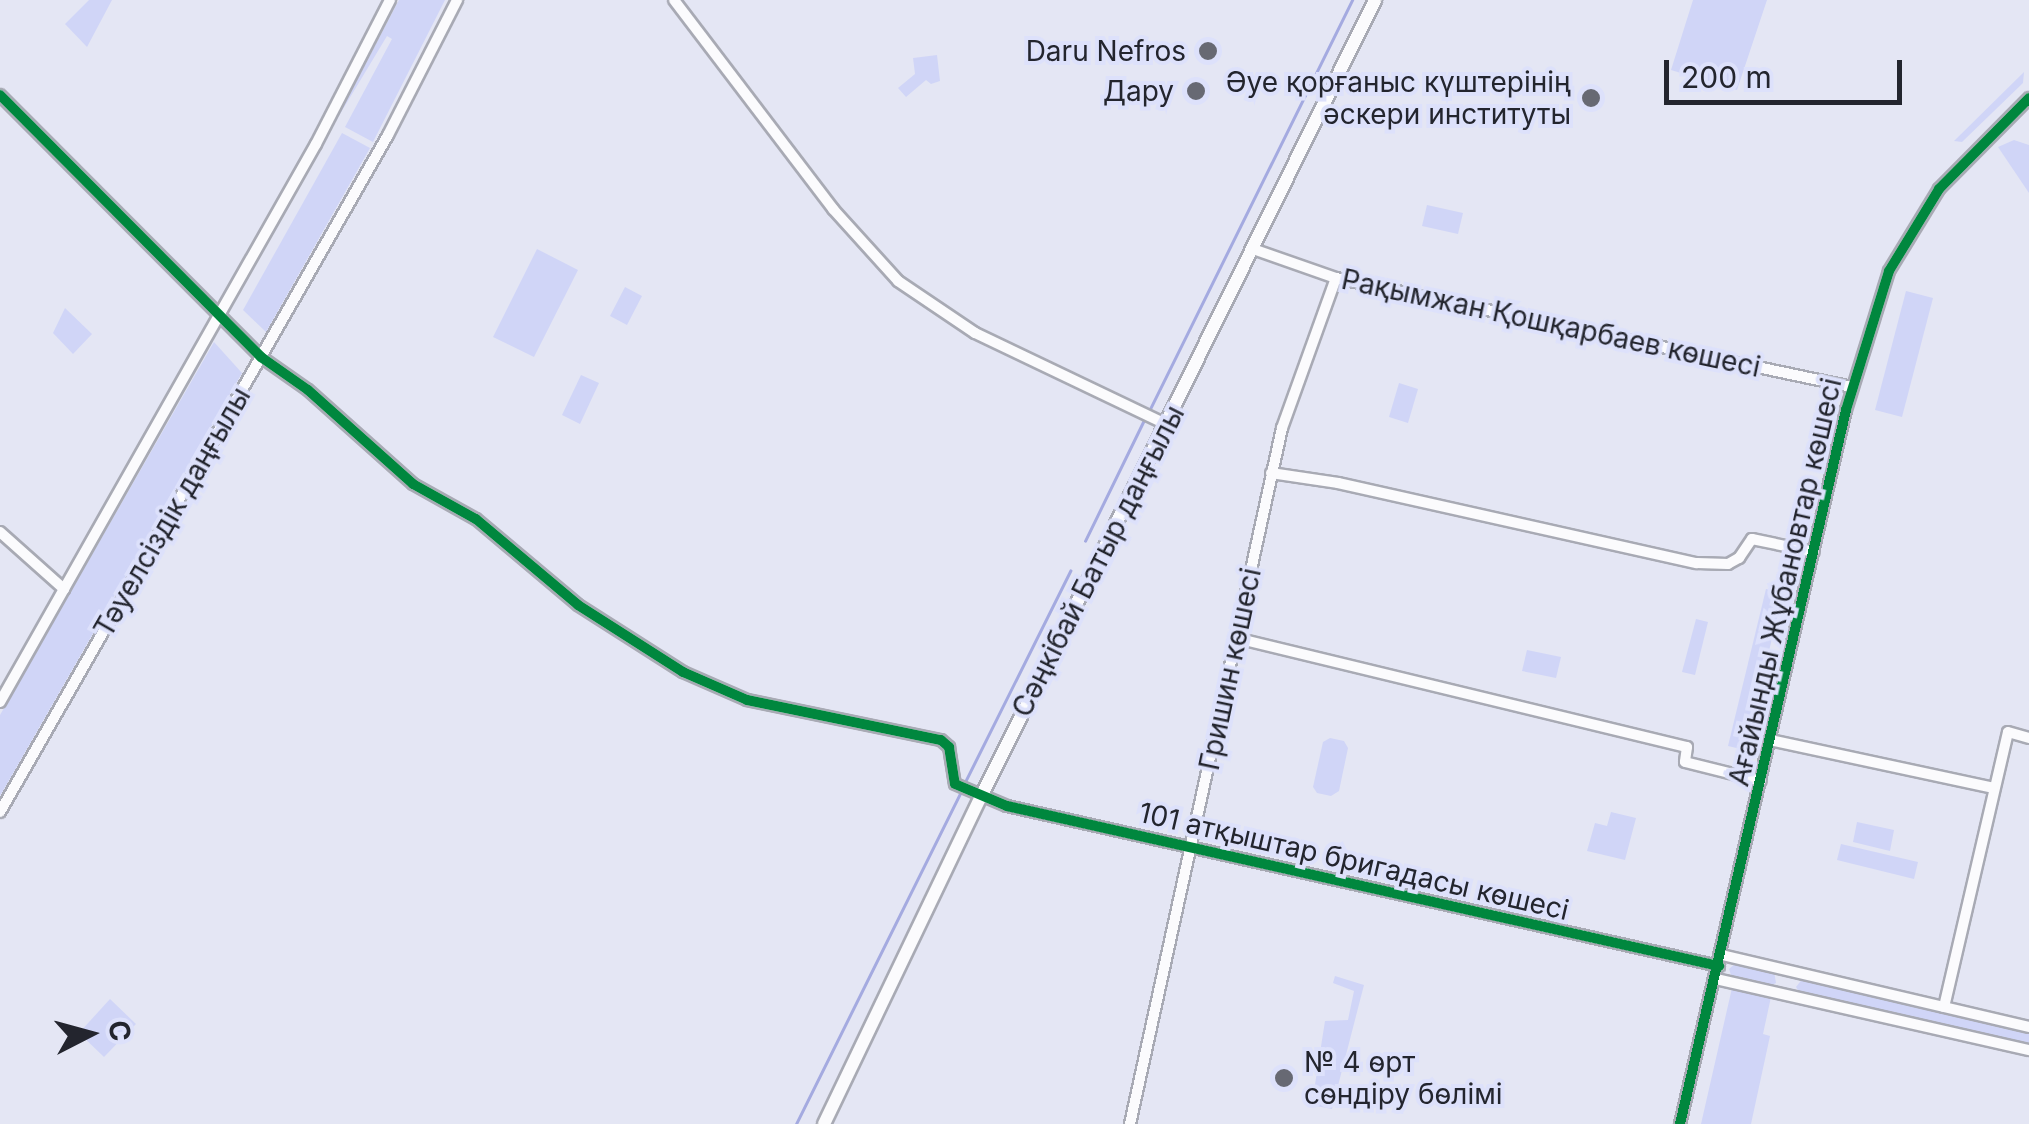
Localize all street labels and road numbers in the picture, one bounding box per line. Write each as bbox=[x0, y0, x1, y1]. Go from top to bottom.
street label: Рақымжан Қошқарбаев көшесі bbox=[1339, 262, 1763, 384]
street label: Ағайынды Жұбановтар көшесі bbox=[1722, 375, 1848, 789]
street label: Тәуелсіздік даңғылы bbox=[87, 381, 257, 643]
street label: Сәңкібай Батыр даңғылы bbox=[1005, 400, 1191, 722]
street label: Гришин көшесі bbox=[1192, 565, 1268, 773]
street label: 101 атқыштар бригадасы көшесі bbox=[1136, 795, 1572, 927]

